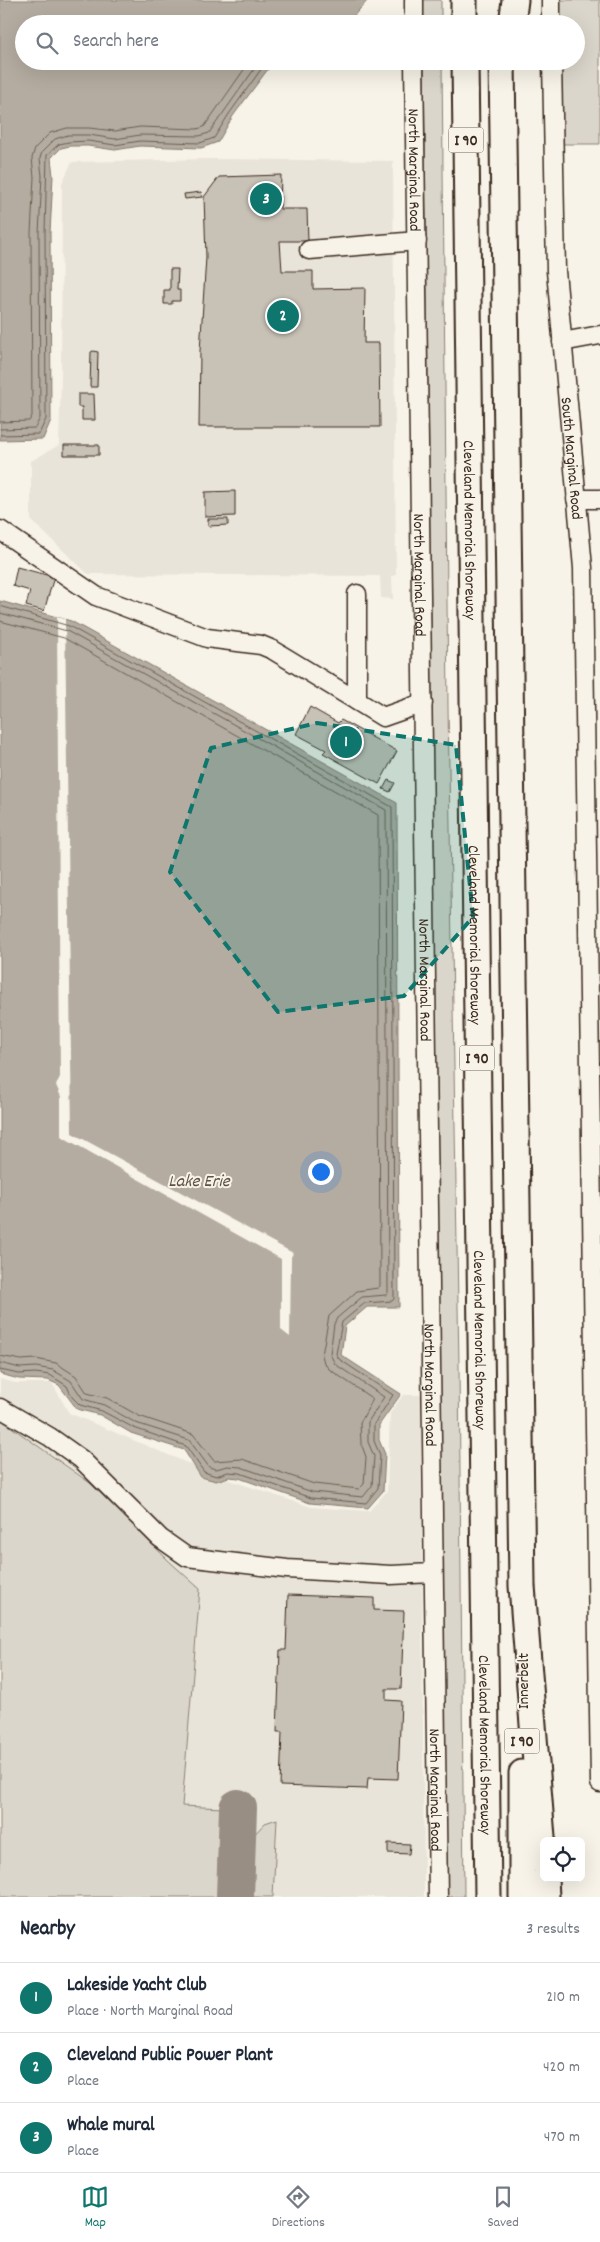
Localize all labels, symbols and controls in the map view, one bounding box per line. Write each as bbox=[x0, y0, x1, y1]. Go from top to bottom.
search box bbox=[15, 15, 585, 70]
icon: search bbox=[33, 29, 61, 57]
text: Search here bbox=[73, 29, 159, 56]
street label: North Marginal Road bbox=[401, 108, 425, 232]
road number: I 90 bbox=[448, 128, 484, 152]
pin: 3 bbox=[250, 180, 282, 218]
pin: 2 bbox=[267, 297, 299, 335]
street label: South Marginal Road bbox=[553, 396, 588, 521]
street label: Cleveland Memorial Shoreway bbox=[456, 440, 481, 620]
street label: North Marginal Road bbox=[406, 513, 431, 637]
pin: 1 bbox=[330, 723, 362, 761]
street label: Cleveland Memorial Shoreway bbox=[461, 845, 486, 1025]
street label: North Marginal Road bbox=[411, 918, 436, 1042]
road number: I 90 bbox=[460, 1046, 494, 1070]
your location bbox=[308, 1159, 334, 1185]
water label: Lake Erie bbox=[168, 1170, 231, 1195]
street label: Cleveland Memorial Shoreway bbox=[466, 1250, 491, 1430]
street label: North Marginal Road bbox=[417, 1323, 441, 1447]
street label: Innerbelt bbox=[513, 1653, 536, 1709]
street label: Cleveland Memorial Shoreway bbox=[471, 1655, 496, 1835]
street label: North Marginal Road bbox=[422, 1728, 446, 1852]
road number: I 90 bbox=[504, 1728, 540, 1754]
map controls bbox=[540, 1837, 585, 1882]
button: locate bbox=[540, 1837, 585, 1882]
text: Nearby bbox=[20, 1915, 75, 1945]
text: 3 results bbox=[526, 1918, 580, 1941]
text: Lakeside Yacht Club bbox=[67, 1973, 207, 2000]
text: 1 bbox=[34, 1986, 38, 2009]
text: 210 m bbox=[546, 1986, 580, 2009]
text: Place · North Marginal Road bbox=[67, 2000, 233, 2023]
text: Cleveland Public Power Plant bbox=[67, 2043, 273, 2070]
text: 2 bbox=[33, 2056, 40, 2079]
text: 420 m bbox=[543, 2056, 580, 2079]
text: Place bbox=[67, 2070, 99, 2093]
text: Whale mural bbox=[67, 2113, 154, 2140]
text: 3 bbox=[32, 2126, 40, 2149]
text: 470 m bbox=[544, 2126, 580, 2149]
text: Place bbox=[67, 2140, 99, 2163]
tab: Map bbox=[81, 2183, 109, 2233]
tab: Directions bbox=[272, 2183, 325, 2233]
tab: Saved bbox=[487, 2183, 519, 2233]

